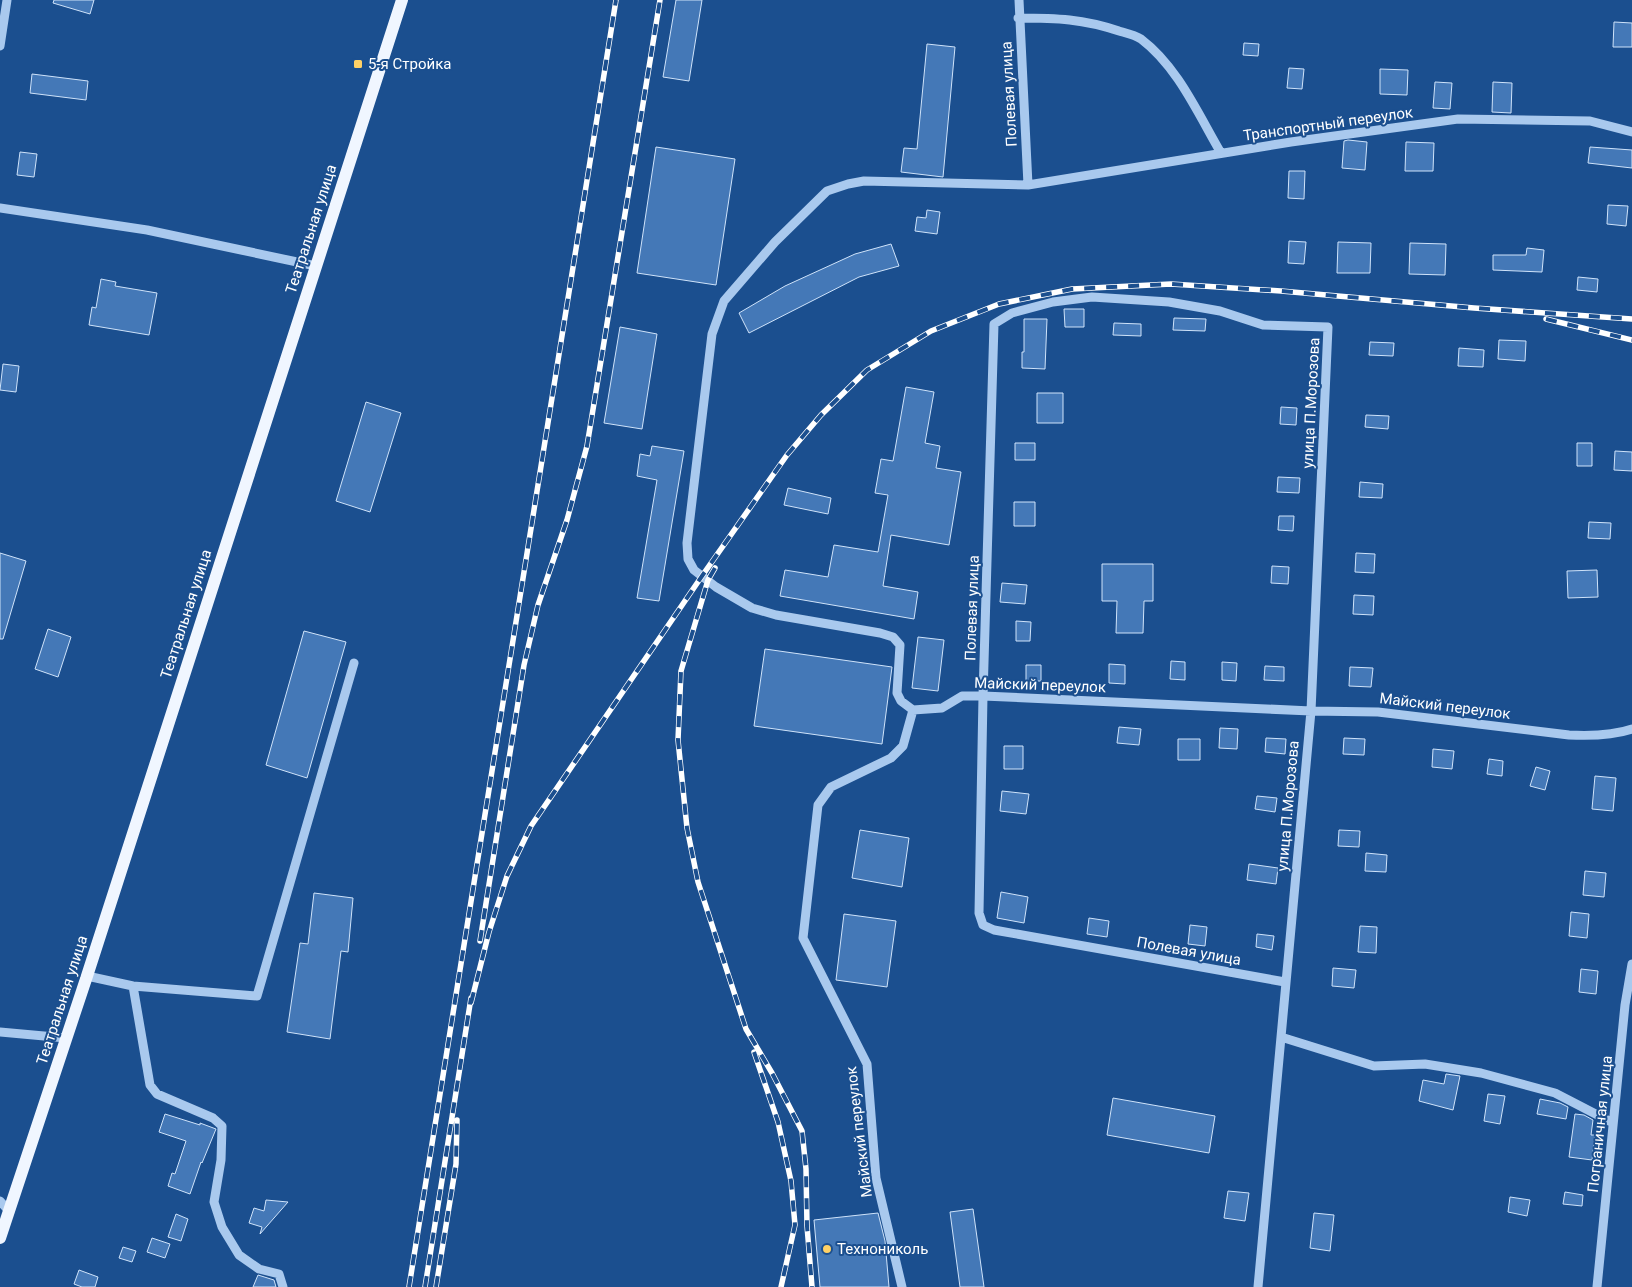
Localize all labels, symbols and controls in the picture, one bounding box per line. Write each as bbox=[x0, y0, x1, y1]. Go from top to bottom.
street label: Полевая улица bbox=[997, 41, 1021, 147]
place label: 5-я Стройка bbox=[368, 55, 451, 73]
marker: 5-я Стройка bbox=[352, 58, 364, 70]
street label: Транспортный переулок bbox=[1242, 103, 1414, 145]
street label: Театральная улица bbox=[282, 162, 340, 296]
street label: улица П.Морозова bbox=[1299, 337, 1323, 469]
street label: Театральная улица bbox=[157, 547, 215, 681]
street label: Полевая улица bbox=[961, 555, 983, 661]
street label: Майский переулок bbox=[974, 674, 1106, 696]
street label: Майский переулок bbox=[1378, 689, 1512, 723]
street label: улица П.Морозова bbox=[1273, 740, 1303, 872]
street label: Театральная улица bbox=[33, 933, 91, 1067]
street label: Полевая улица bbox=[1135, 933, 1243, 969]
street label: Пограничная улица bbox=[1584, 1055, 1616, 1193]
street label: Майский переулок bbox=[842, 1065, 876, 1199]
place label: Технониколь bbox=[837, 1240, 928, 1258]
marker: Технониколь bbox=[821, 1243, 833, 1255]

